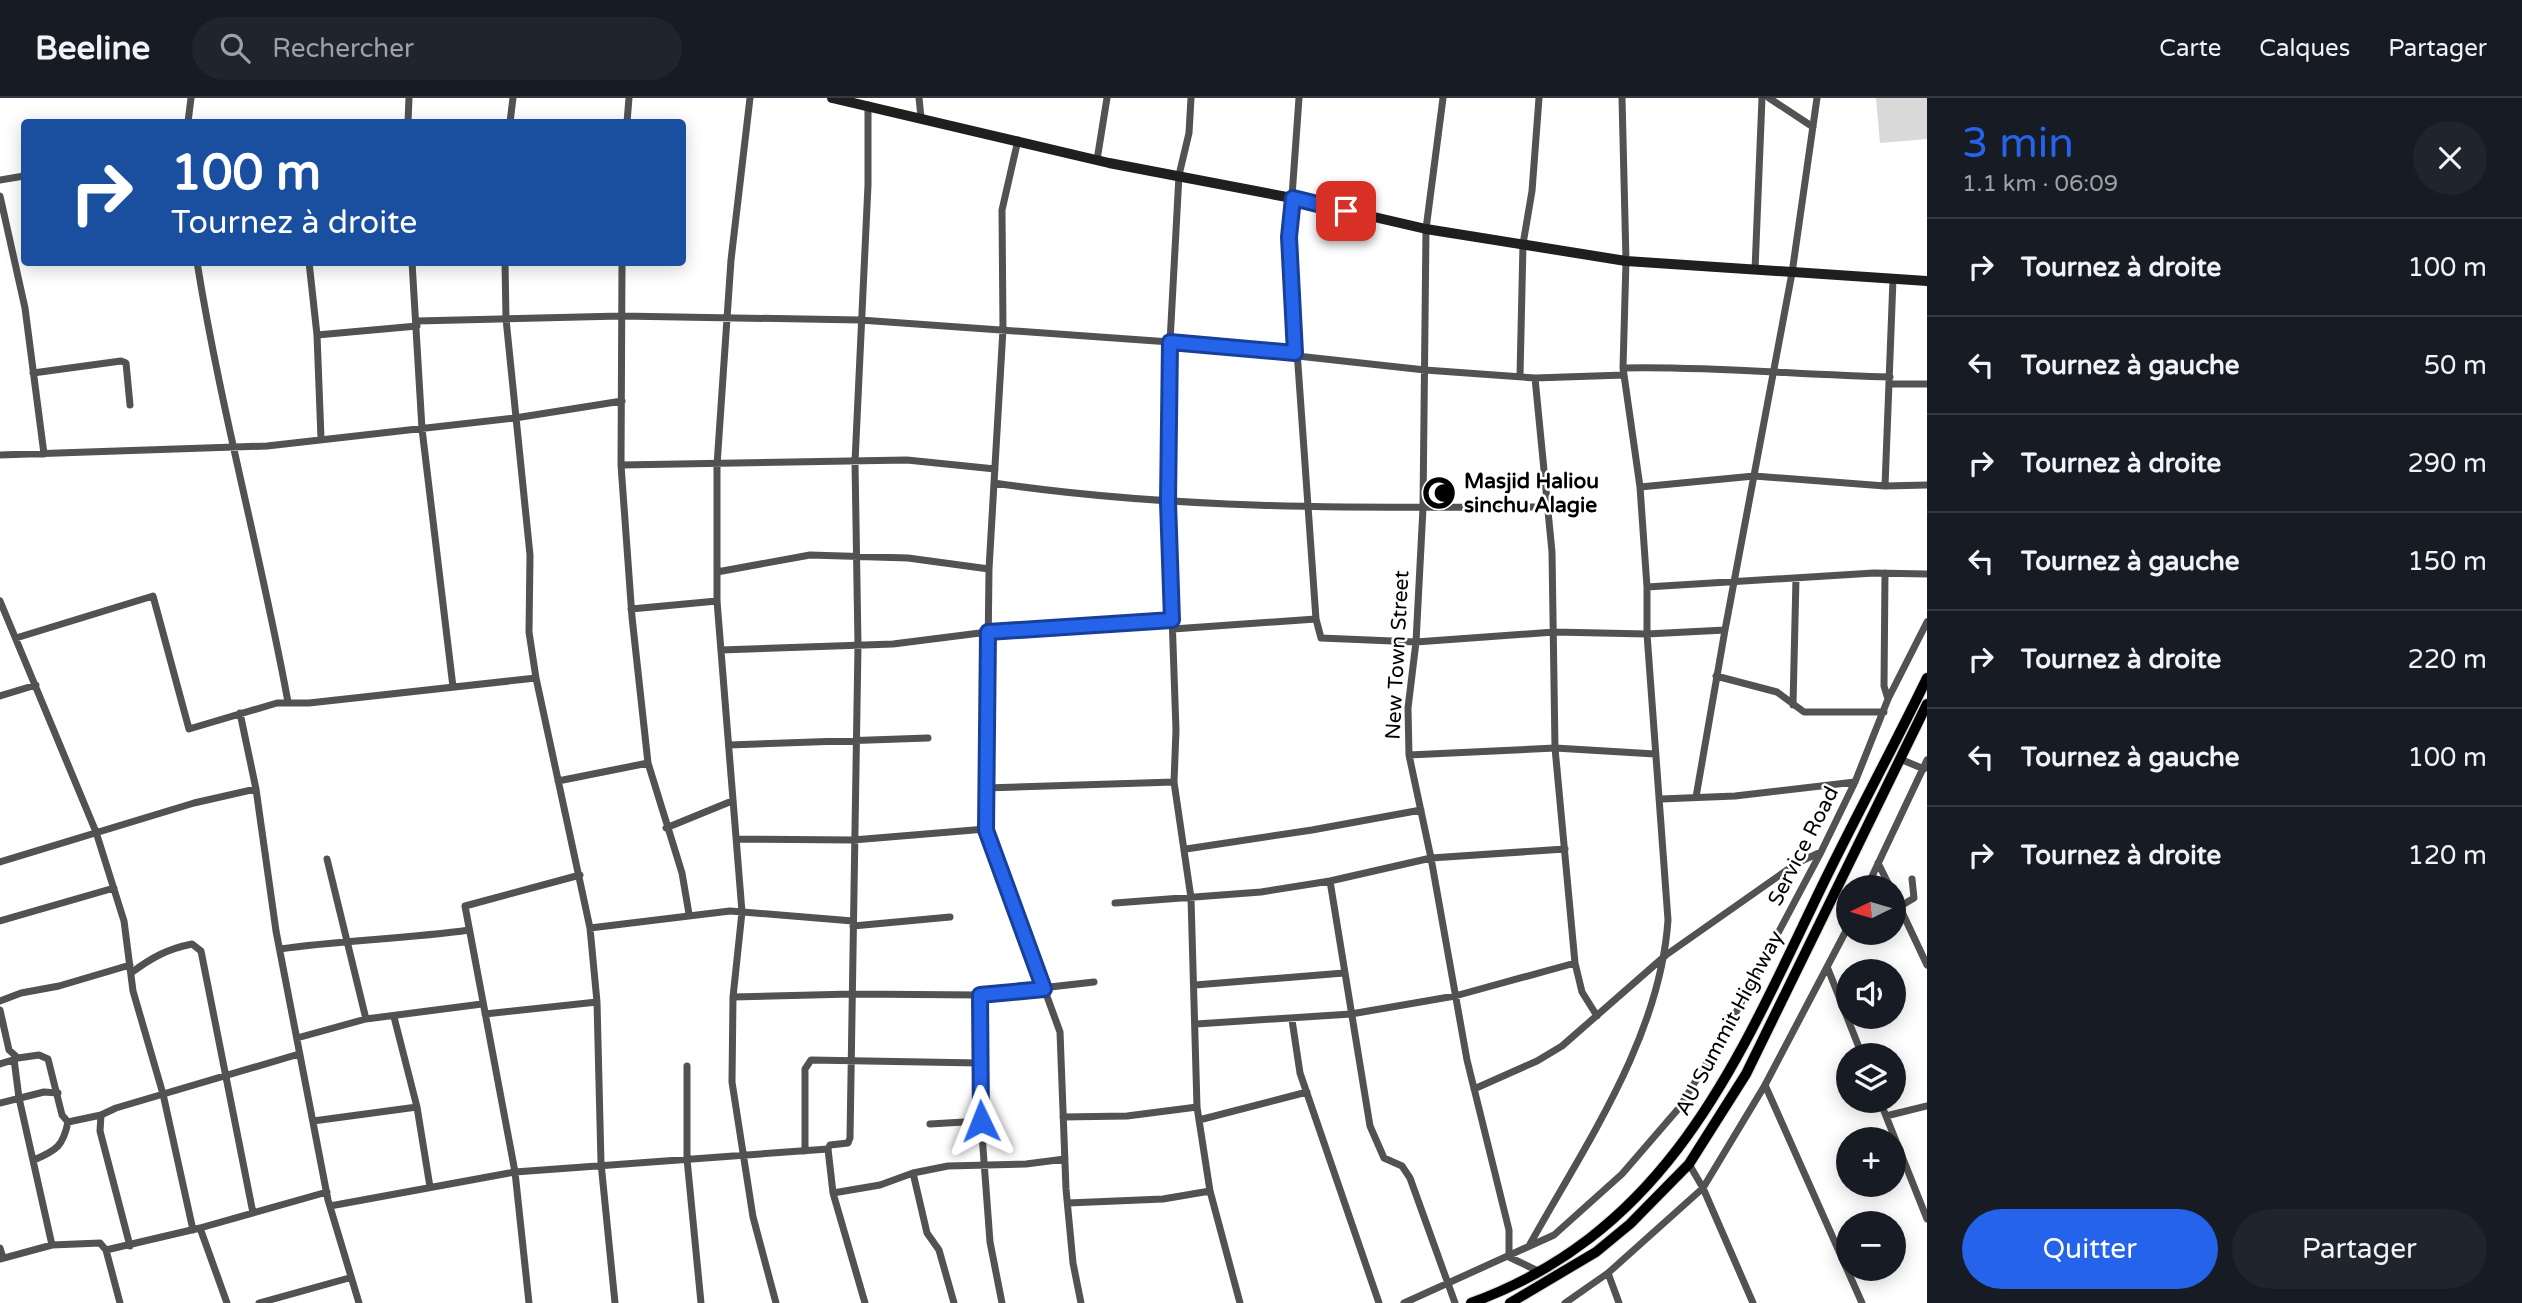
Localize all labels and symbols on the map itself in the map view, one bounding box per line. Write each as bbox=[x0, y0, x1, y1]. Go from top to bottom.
pin bbox=[1316, 181, 1376, 241]
place label: Masjid Haliou sinchu Alagie bbox=[1464, 469, 1599, 518]
mosque icon: Masjid Haliou sinchu Alagie bbox=[1420, 474, 1458, 512]
street label: New Town Street bbox=[1381, 570, 1414, 740]
street label: Service Road bbox=[1763, 782, 1844, 910]
north arrow bbox=[1836, 875, 1906, 945]
street label: AU Summit Highway bbox=[1670, 927, 1789, 1120]
position arrow bbox=[944, 1084, 1018, 1158]

